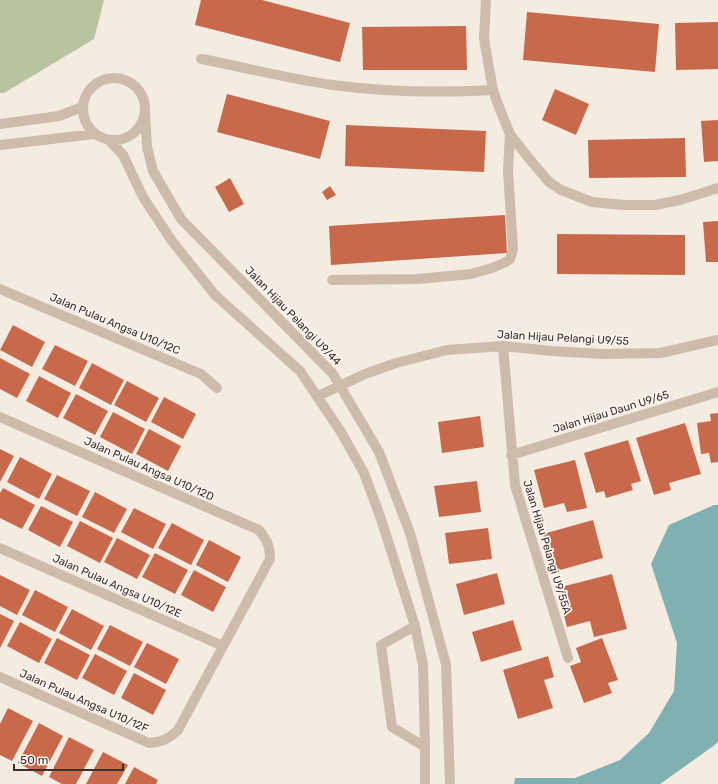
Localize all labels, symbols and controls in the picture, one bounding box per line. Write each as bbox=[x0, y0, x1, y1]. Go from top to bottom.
street label: Jalan Hijau Pelangi U9/44 bbox=[242, 264, 344, 368]
street label: Jalan Pulau Angsa U10/12C bbox=[48, 291, 182, 357]
street label: Jalan Hijau Pelangi U9/55 bbox=[497, 328, 630, 348]
street label: Jalan Hijau Daun U9/65 bbox=[551, 388, 671, 436]
street label: Jalan Pulau Angsa U10/12D bbox=[82, 434, 216, 504]
street label: Jalan Hijau Pelangi U9/55A bbox=[520, 478, 574, 616]
street label: Jalan Pulau Angsa U10/12E bbox=[50, 552, 184, 621]
street label: Jalan Pulau Angsa U10/12F bbox=[18, 667, 150, 735]
scale bar bbox=[14, 746, 123, 772]
text: 50 m bbox=[20, 753, 48, 767]

